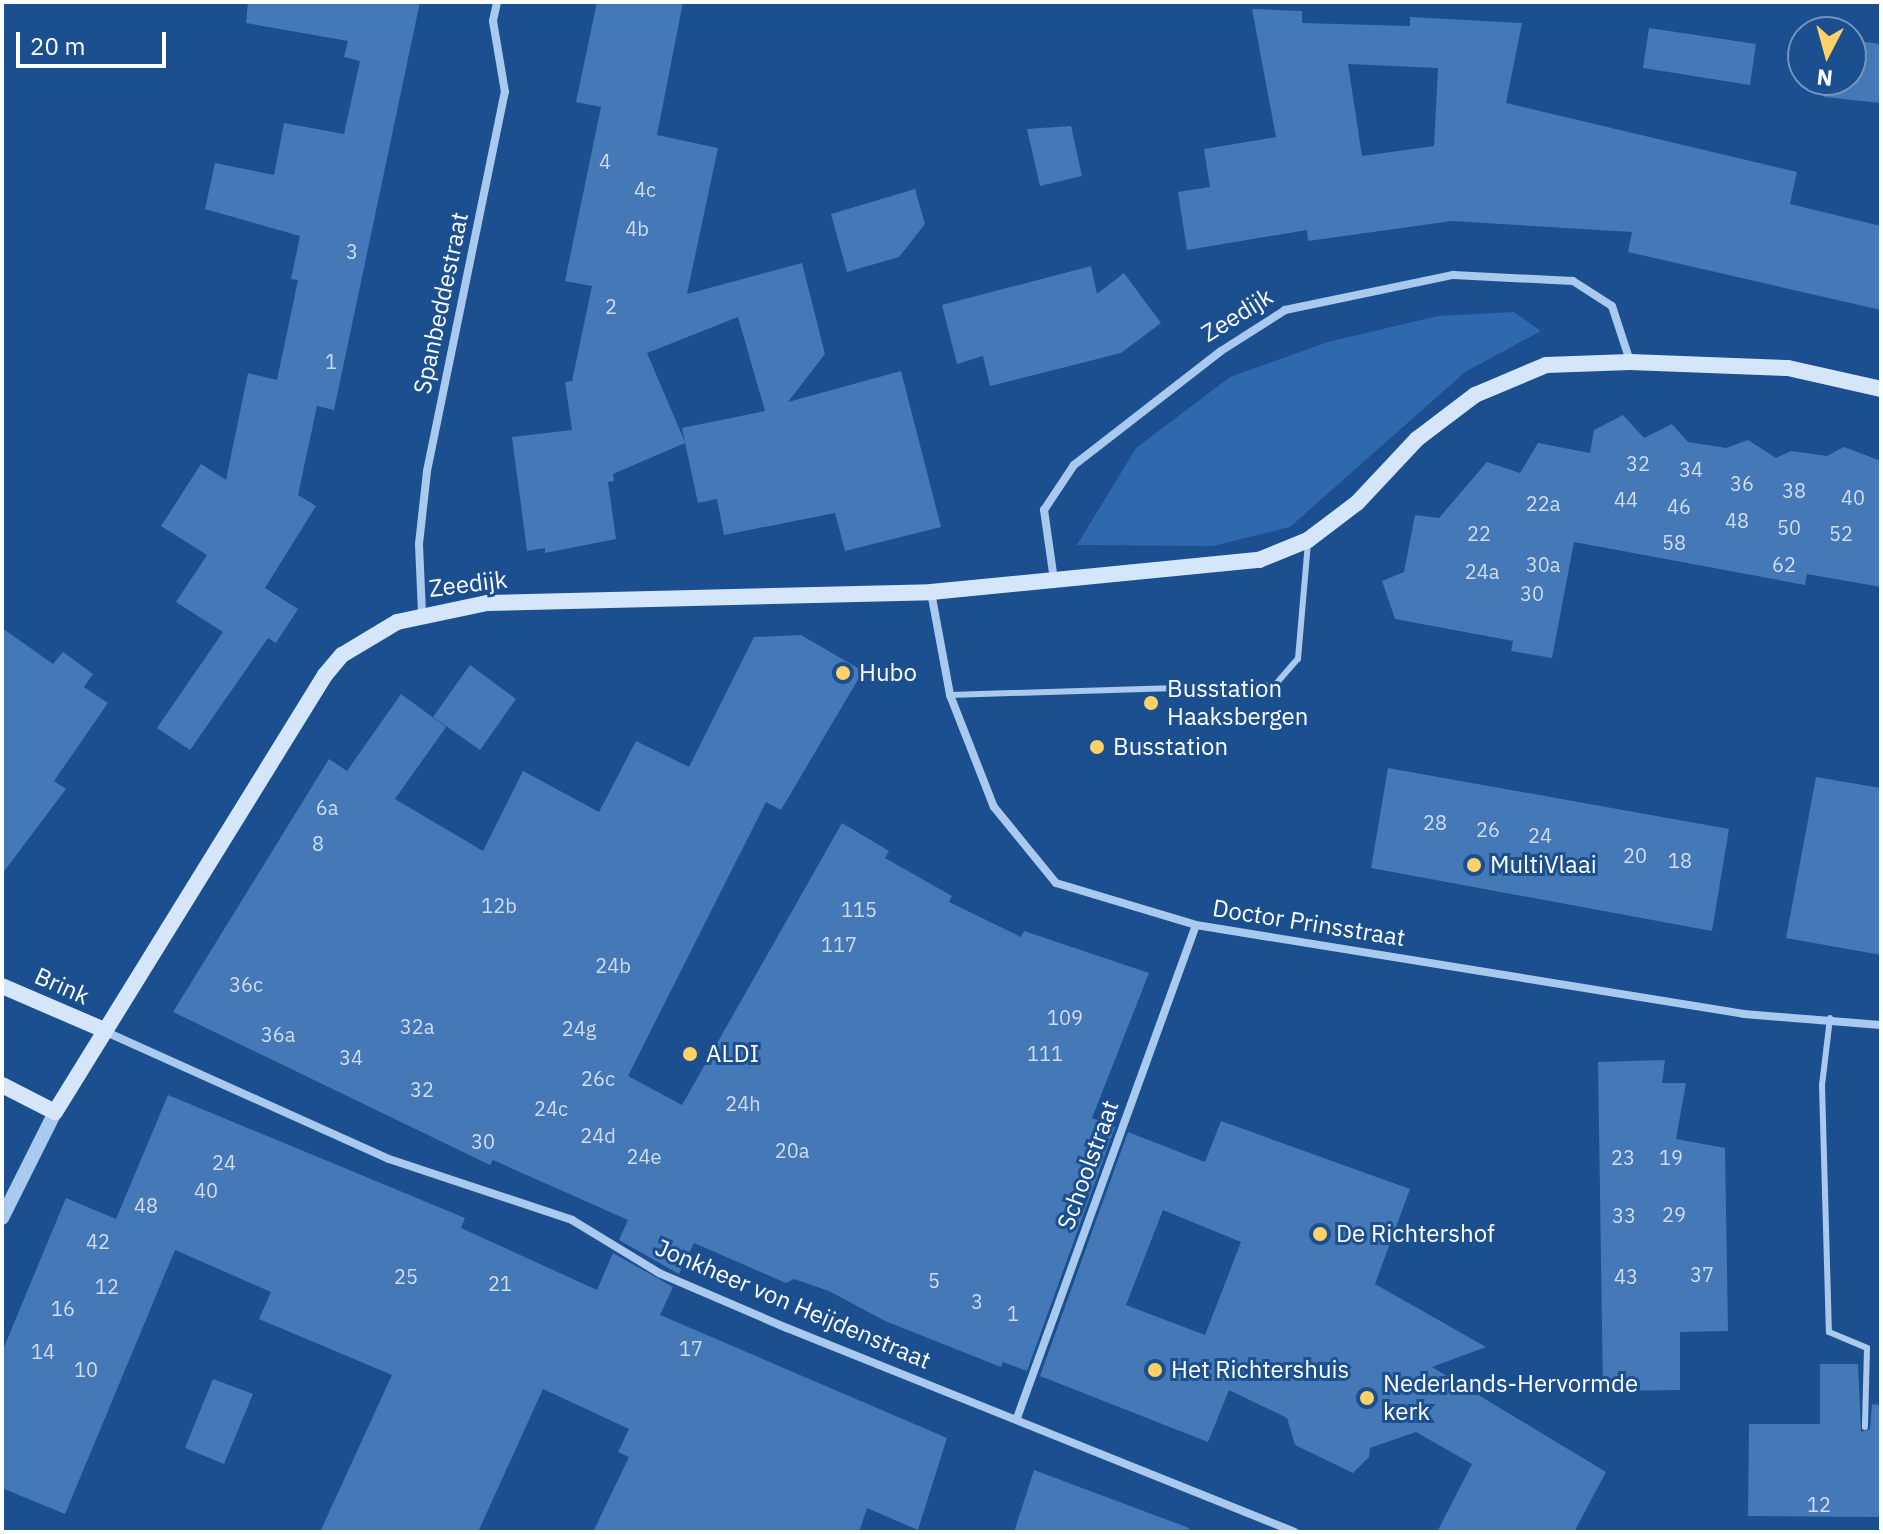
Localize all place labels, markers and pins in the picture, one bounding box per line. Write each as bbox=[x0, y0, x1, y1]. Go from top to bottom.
place label: Hubo bbox=[859, 659, 917, 687]
marker: Hubo bbox=[834, 664, 852, 682]
place label: Busstation Haaksbergen bbox=[1167, 675, 1308, 731]
marker: Busstation Haaksbergen bbox=[1142, 694, 1160, 712]
place label: Busstation bbox=[1113, 733, 1228, 761]
marker: Busstation bbox=[1088, 738, 1106, 756]
place label: MultiVlaai bbox=[1490, 851, 1597, 879]
marker: MultiVlaai bbox=[1465, 856, 1483, 874]
place label: ALDI bbox=[706, 1040, 759, 1068]
marker: ALDI bbox=[681, 1045, 699, 1063]
place label: De Richtershof bbox=[1336, 1220, 1495, 1248]
marker: De Richtershof bbox=[1311, 1225, 1329, 1243]
place label: Het Richtershuis bbox=[1171, 1356, 1349, 1384]
marker: Het Richtershuis bbox=[1146, 1361, 1164, 1379]
place label: Nederlands-Hervormde kerk bbox=[1383, 1370, 1638, 1426]
marker: Nederlands-Hervormde kerk bbox=[1358, 1389, 1376, 1407]

